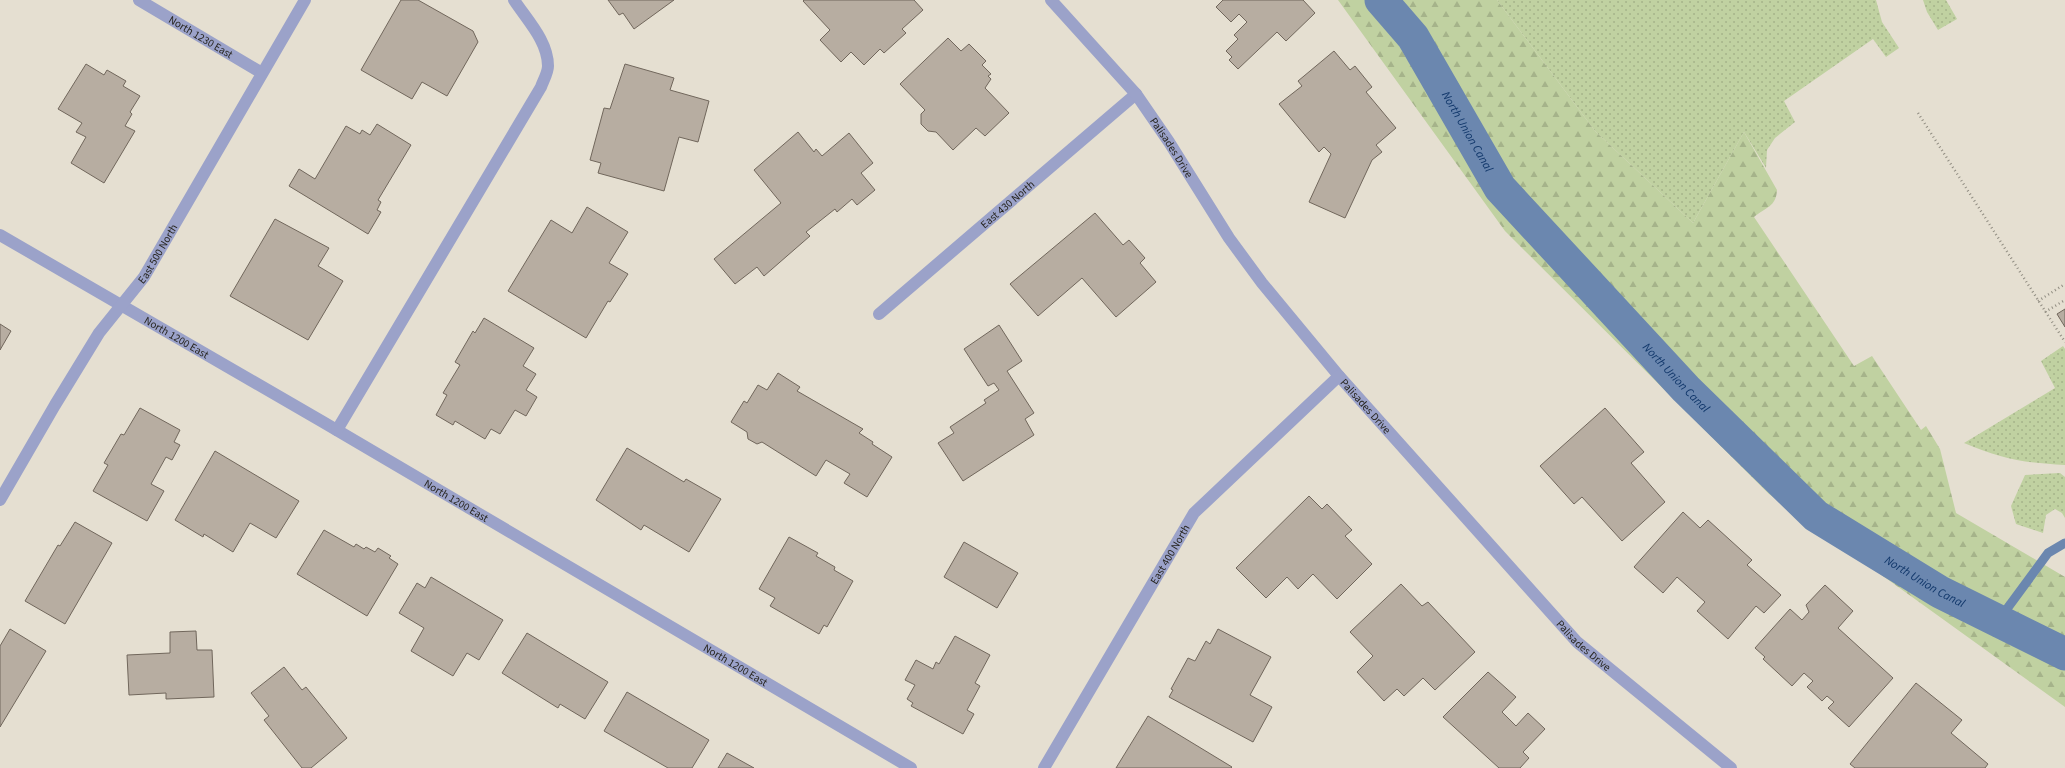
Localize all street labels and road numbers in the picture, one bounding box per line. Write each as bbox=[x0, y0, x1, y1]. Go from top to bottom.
street label: North 1230 East bbox=[166, 12, 236, 62]
street label: Palisades Drive bbox=[1147, 114, 1197, 181]
street label: East 430 North bbox=[977, 177, 1038, 232]
street label: East 500 North bbox=[134, 221, 181, 287]
street label: North 1200 East bbox=[141, 313, 212, 362]
street label: Palisades Drive bbox=[1337, 375, 1395, 437]
street label: North 1200 East bbox=[421, 476, 492, 525]
street label: East 400 North bbox=[1146, 522, 1193, 587]
street label: Palisades Drive bbox=[1553, 617, 1615, 675]
street label: North 1200 East bbox=[701, 640, 771, 690]

